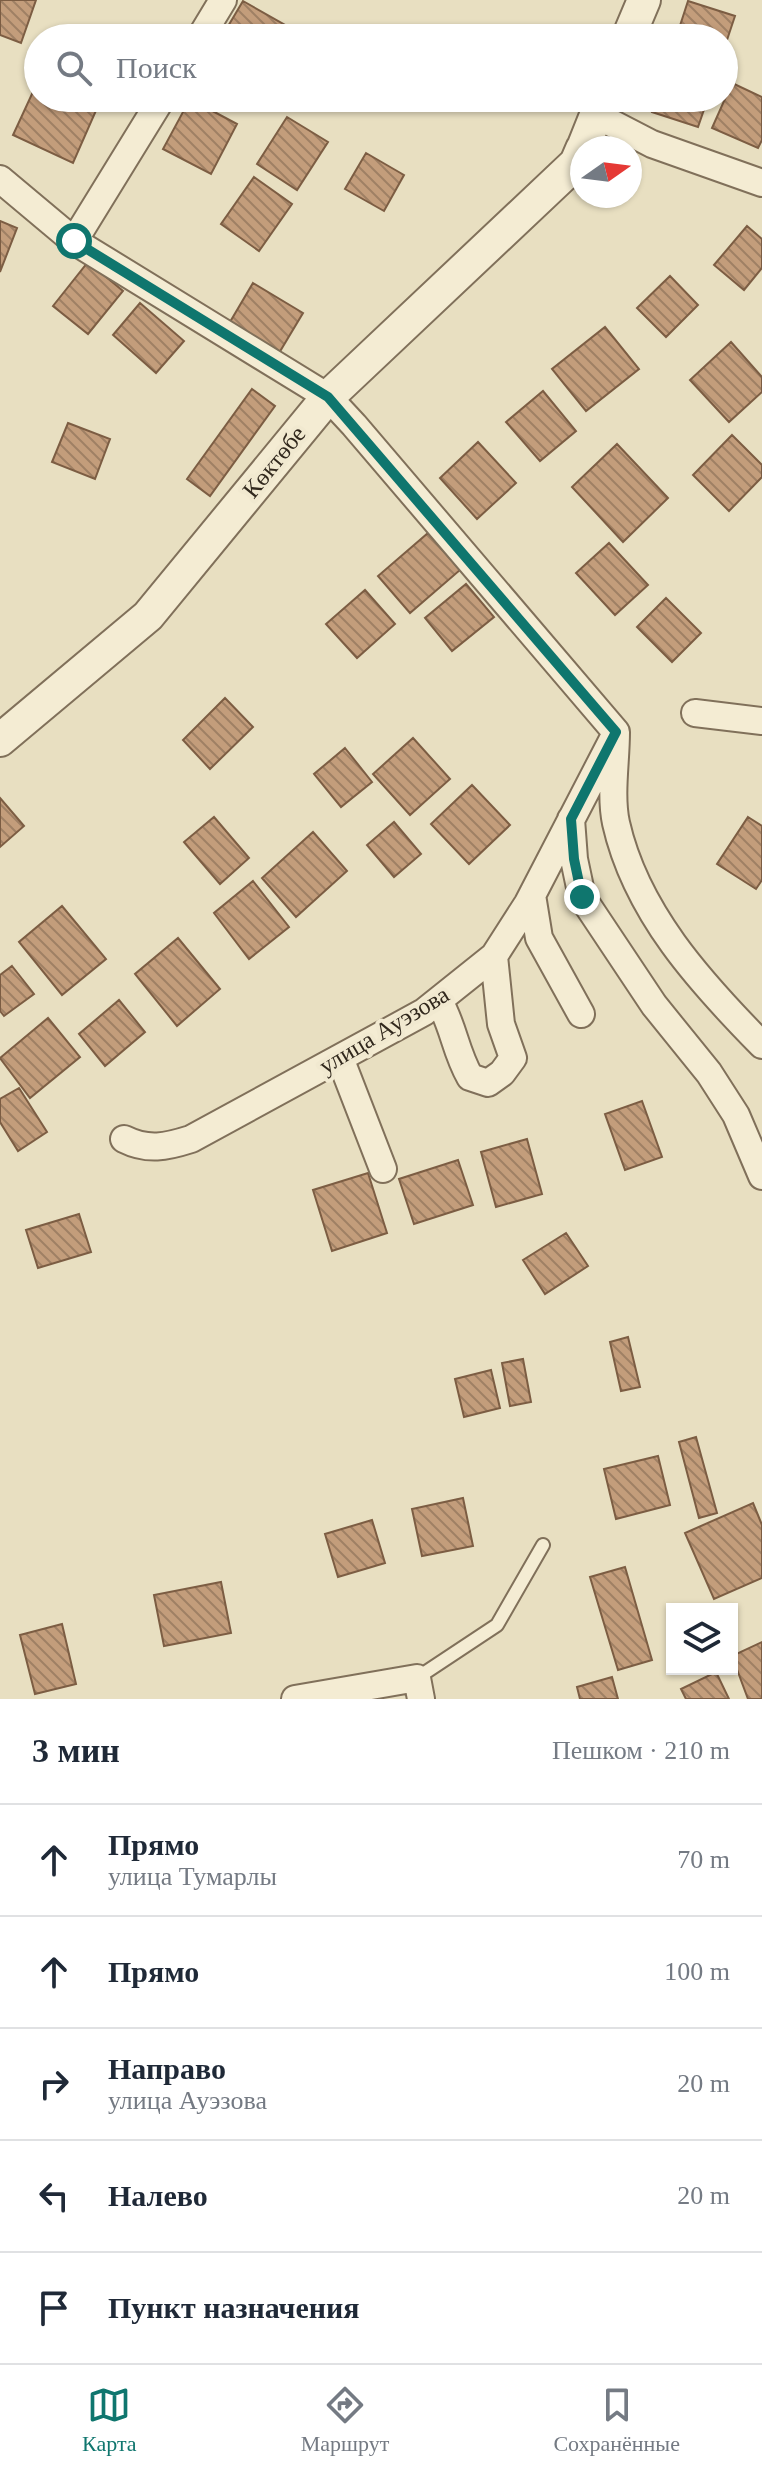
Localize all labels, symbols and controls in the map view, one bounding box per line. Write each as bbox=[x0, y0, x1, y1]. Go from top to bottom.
search box bbox=[24, 24, 738, 112]
icon: search bbox=[52, 46, 96, 90]
text: Поиск bbox=[116, 51, 197, 84]
north arrow bbox=[570, 136, 642, 208]
route start bbox=[56, 223, 92, 259]
street label: Көктөбе bbox=[237, 421, 311, 503]
route end bbox=[564, 879, 600, 915]
street label: улица Ауэзова bbox=[314, 981, 454, 1079]
map controls bbox=[666, 1603, 738, 1675]
button: layers bbox=[666, 1603, 738, 1675]
text: 3 мин bbox=[32, 1732, 120, 1769]
text: Пешком · 210 m bbox=[552, 1736, 730, 1765]
text: Прямо bbox=[108, 1828, 199, 1861]
icon: ahead bbox=[32, 1838, 76, 1882]
text: 70 m bbox=[677, 1845, 730, 1874]
text: улица Тумарлы bbox=[108, 1862, 277, 1891]
icon: ahead bbox=[32, 1950, 76, 1994]
text: Прямо bbox=[108, 1955, 199, 1988]
text: 100 m bbox=[664, 1957, 730, 1986]
text: Направо bbox=[108, 2052, 226, 2085]
icon: right bbox=[32, 2062, 76, 2106]
text: 20 m bbox=[677, 2069, 730, 2098]
text: улица Ауэзова bbox=[108, 2086, 267, 2115]
icon: left bbox=[32, 2174, 76, 2218]
text: Налево bbox=[108, 2179, 208, 2212]
text: 20 m bbox=[677, 2181, 730, 2210]
icon: arrive bbox=[32, 2286, 76, 2330]
text: Пункт назначения bbox=[108, 2291, 360, 2324]
tab: Карта bbox=[82, 2383, 137, 2457]
tab: Маршрут bbox=[301, 2383, 389, 2457]
tab: Сохранённые bbox=[553, 2383, 680, 2457]

